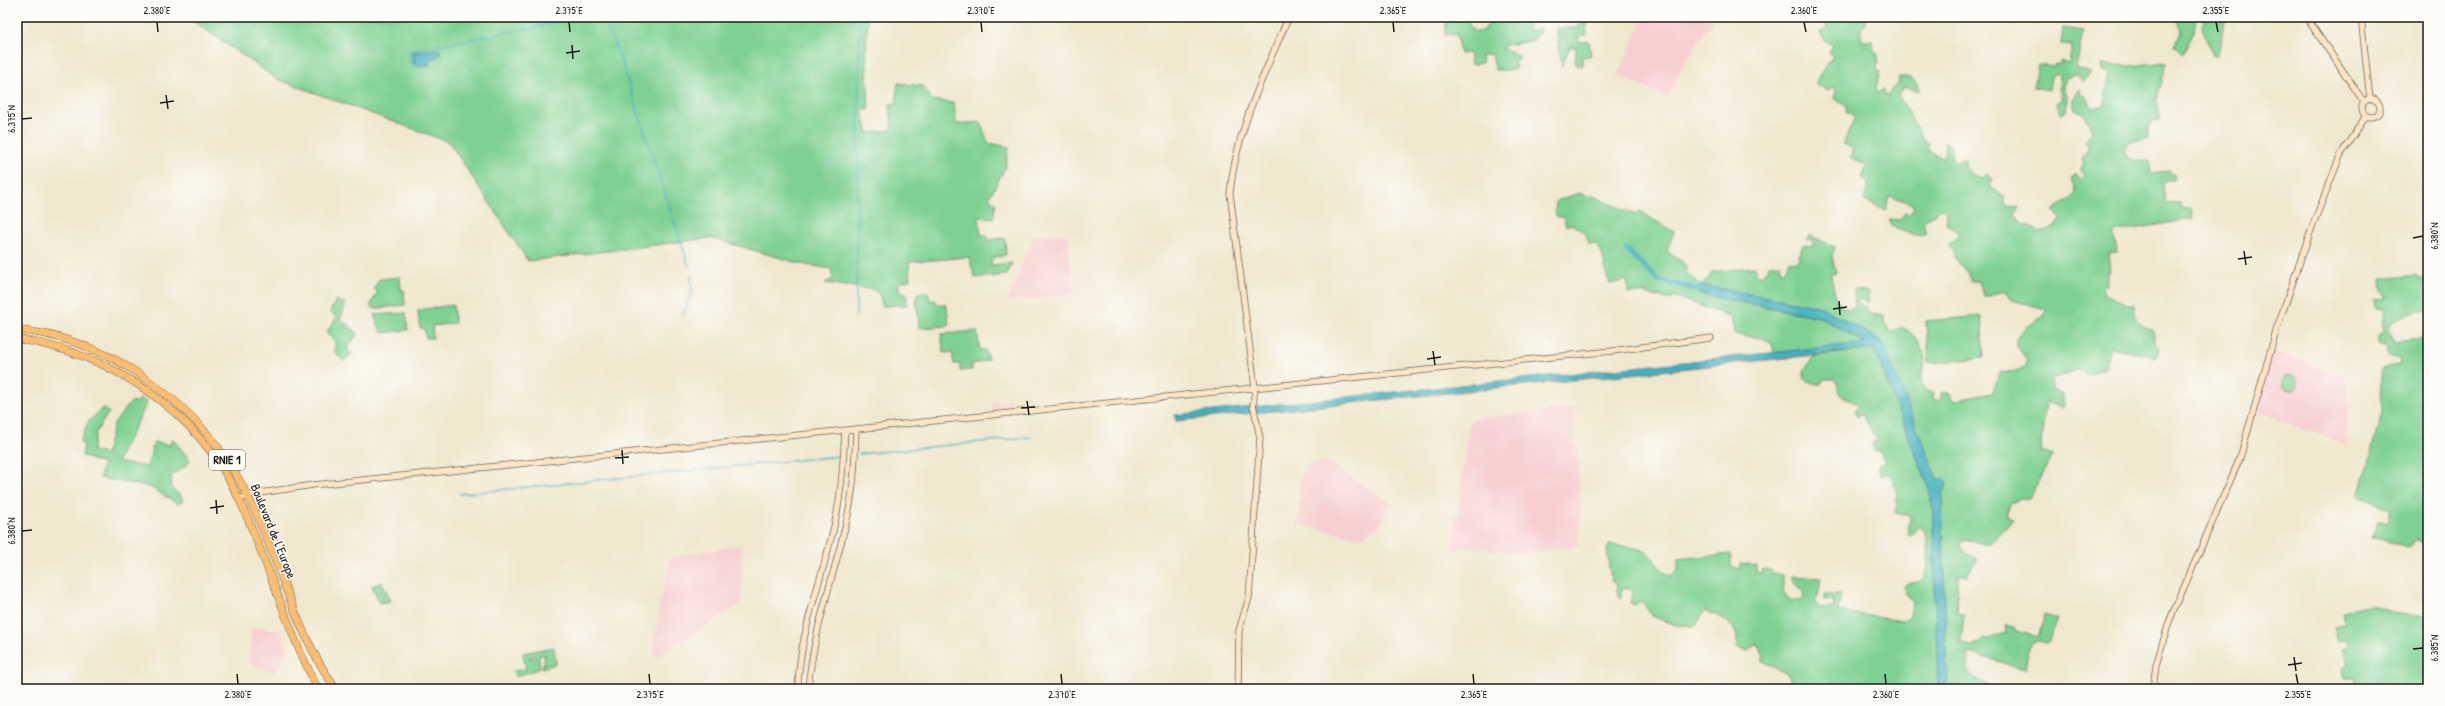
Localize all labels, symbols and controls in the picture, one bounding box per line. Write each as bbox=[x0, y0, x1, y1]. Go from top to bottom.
text: 2.380°E bbox=[144, 4, 171, 17]
text: 2.375°E bbox=[555, 4, 583, 17]
text: 2.370°E bbox=[967, 4, 995, 17]
text: 2.365°E bbox=[1380, 4, 1407, 17]
text: 2.360°E bbox=[1791, 4, 1818, 17]
text: 2.355°E bbox=[2203, 4, 2230, 17]
text: 6.375°N bbox=[5, 105, 18, 133]
text: 6.380°N bbox=[2428, 222, 2441, 250]
road number: RNIE 1 bbox=[209, 450, 245, 470]
street label: Boulevard de l’Europe bbox=[247, 481, 301, 581]
text: 6.380°N bbox=[5, 517, 18, 545]
text: 6.385°N bbox=[2428, 635, 2441, 661]
text: 2.380°E bbox=[225, 688, 252, 701]
text: 2.375°E bbox=[636, 688, 664, 701]
text: 2.370°E bbox=[1048, 688, 1076, 701]
text: 2.365°E bbox=[1461, 688, 1488, 701]
text: 2.360°E bbox=[1873, 688, 1900, 701]
text: 2.355°E bbox=[2285, 688, 2312, 701]

